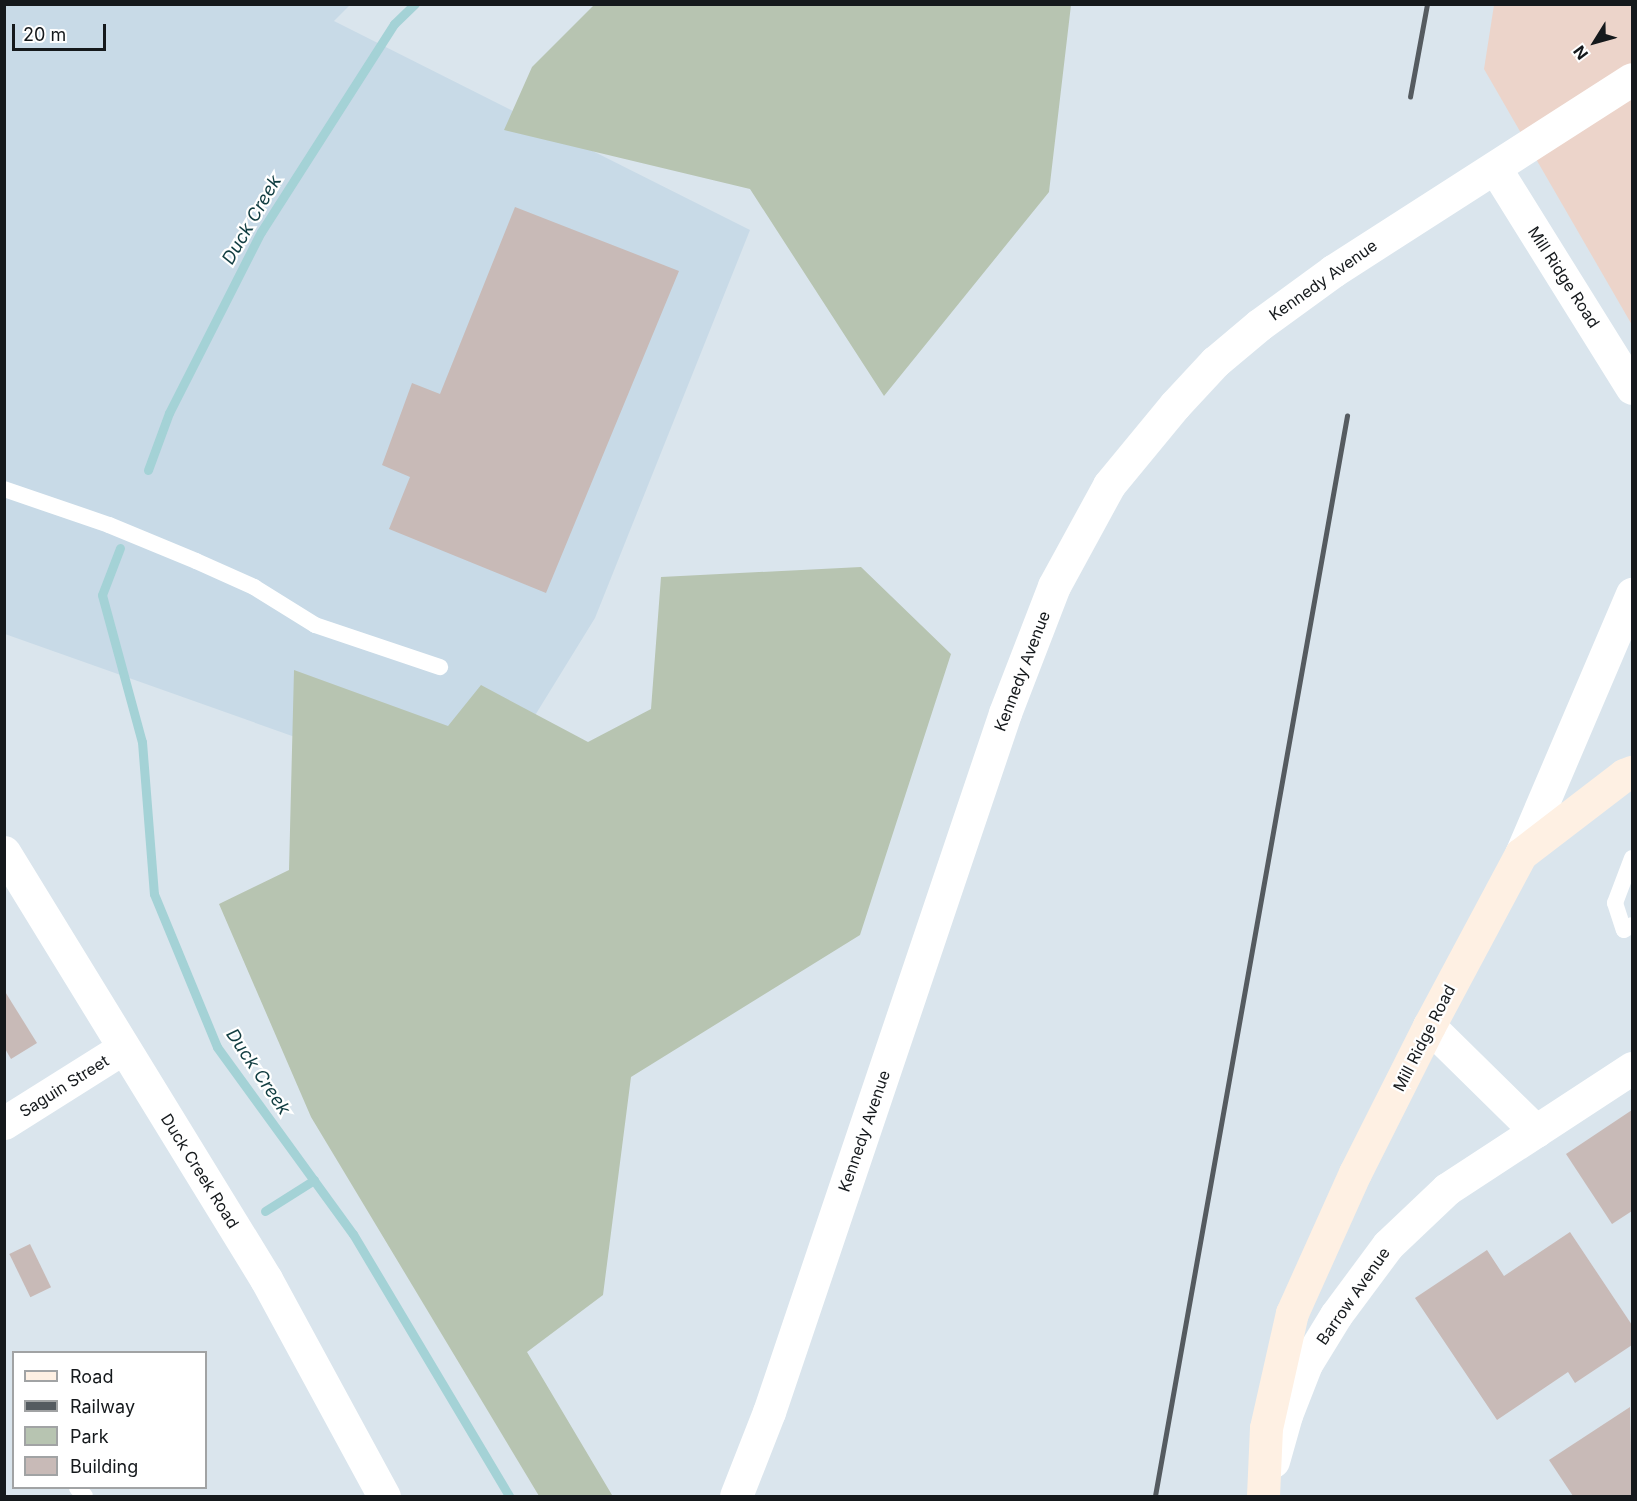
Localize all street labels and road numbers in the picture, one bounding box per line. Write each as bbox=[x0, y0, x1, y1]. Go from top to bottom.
street label: Mill Ridge Road bbox=[1524, 223, 1604, 331]
street label: Kennedy Avenue bbox=[1265, 236, 1381, 324]
street label: Kennedy Avenue bbox=[990, 608, 1054, 734]
street label: Mill Ridge Road bbox=[1389, 982, 1459, 1094]
street label: Saguin Street bbox=[16, 1051, 112, 1121]
street label: Kennedy Avenue bbox=[834, 1068, 894, 1194]
street label: Duck Creek Road bbox=[157, 1110, 243, 1232]
street label: Barrow Avenue bbox=[1312, 1244, 1394, 1348]

